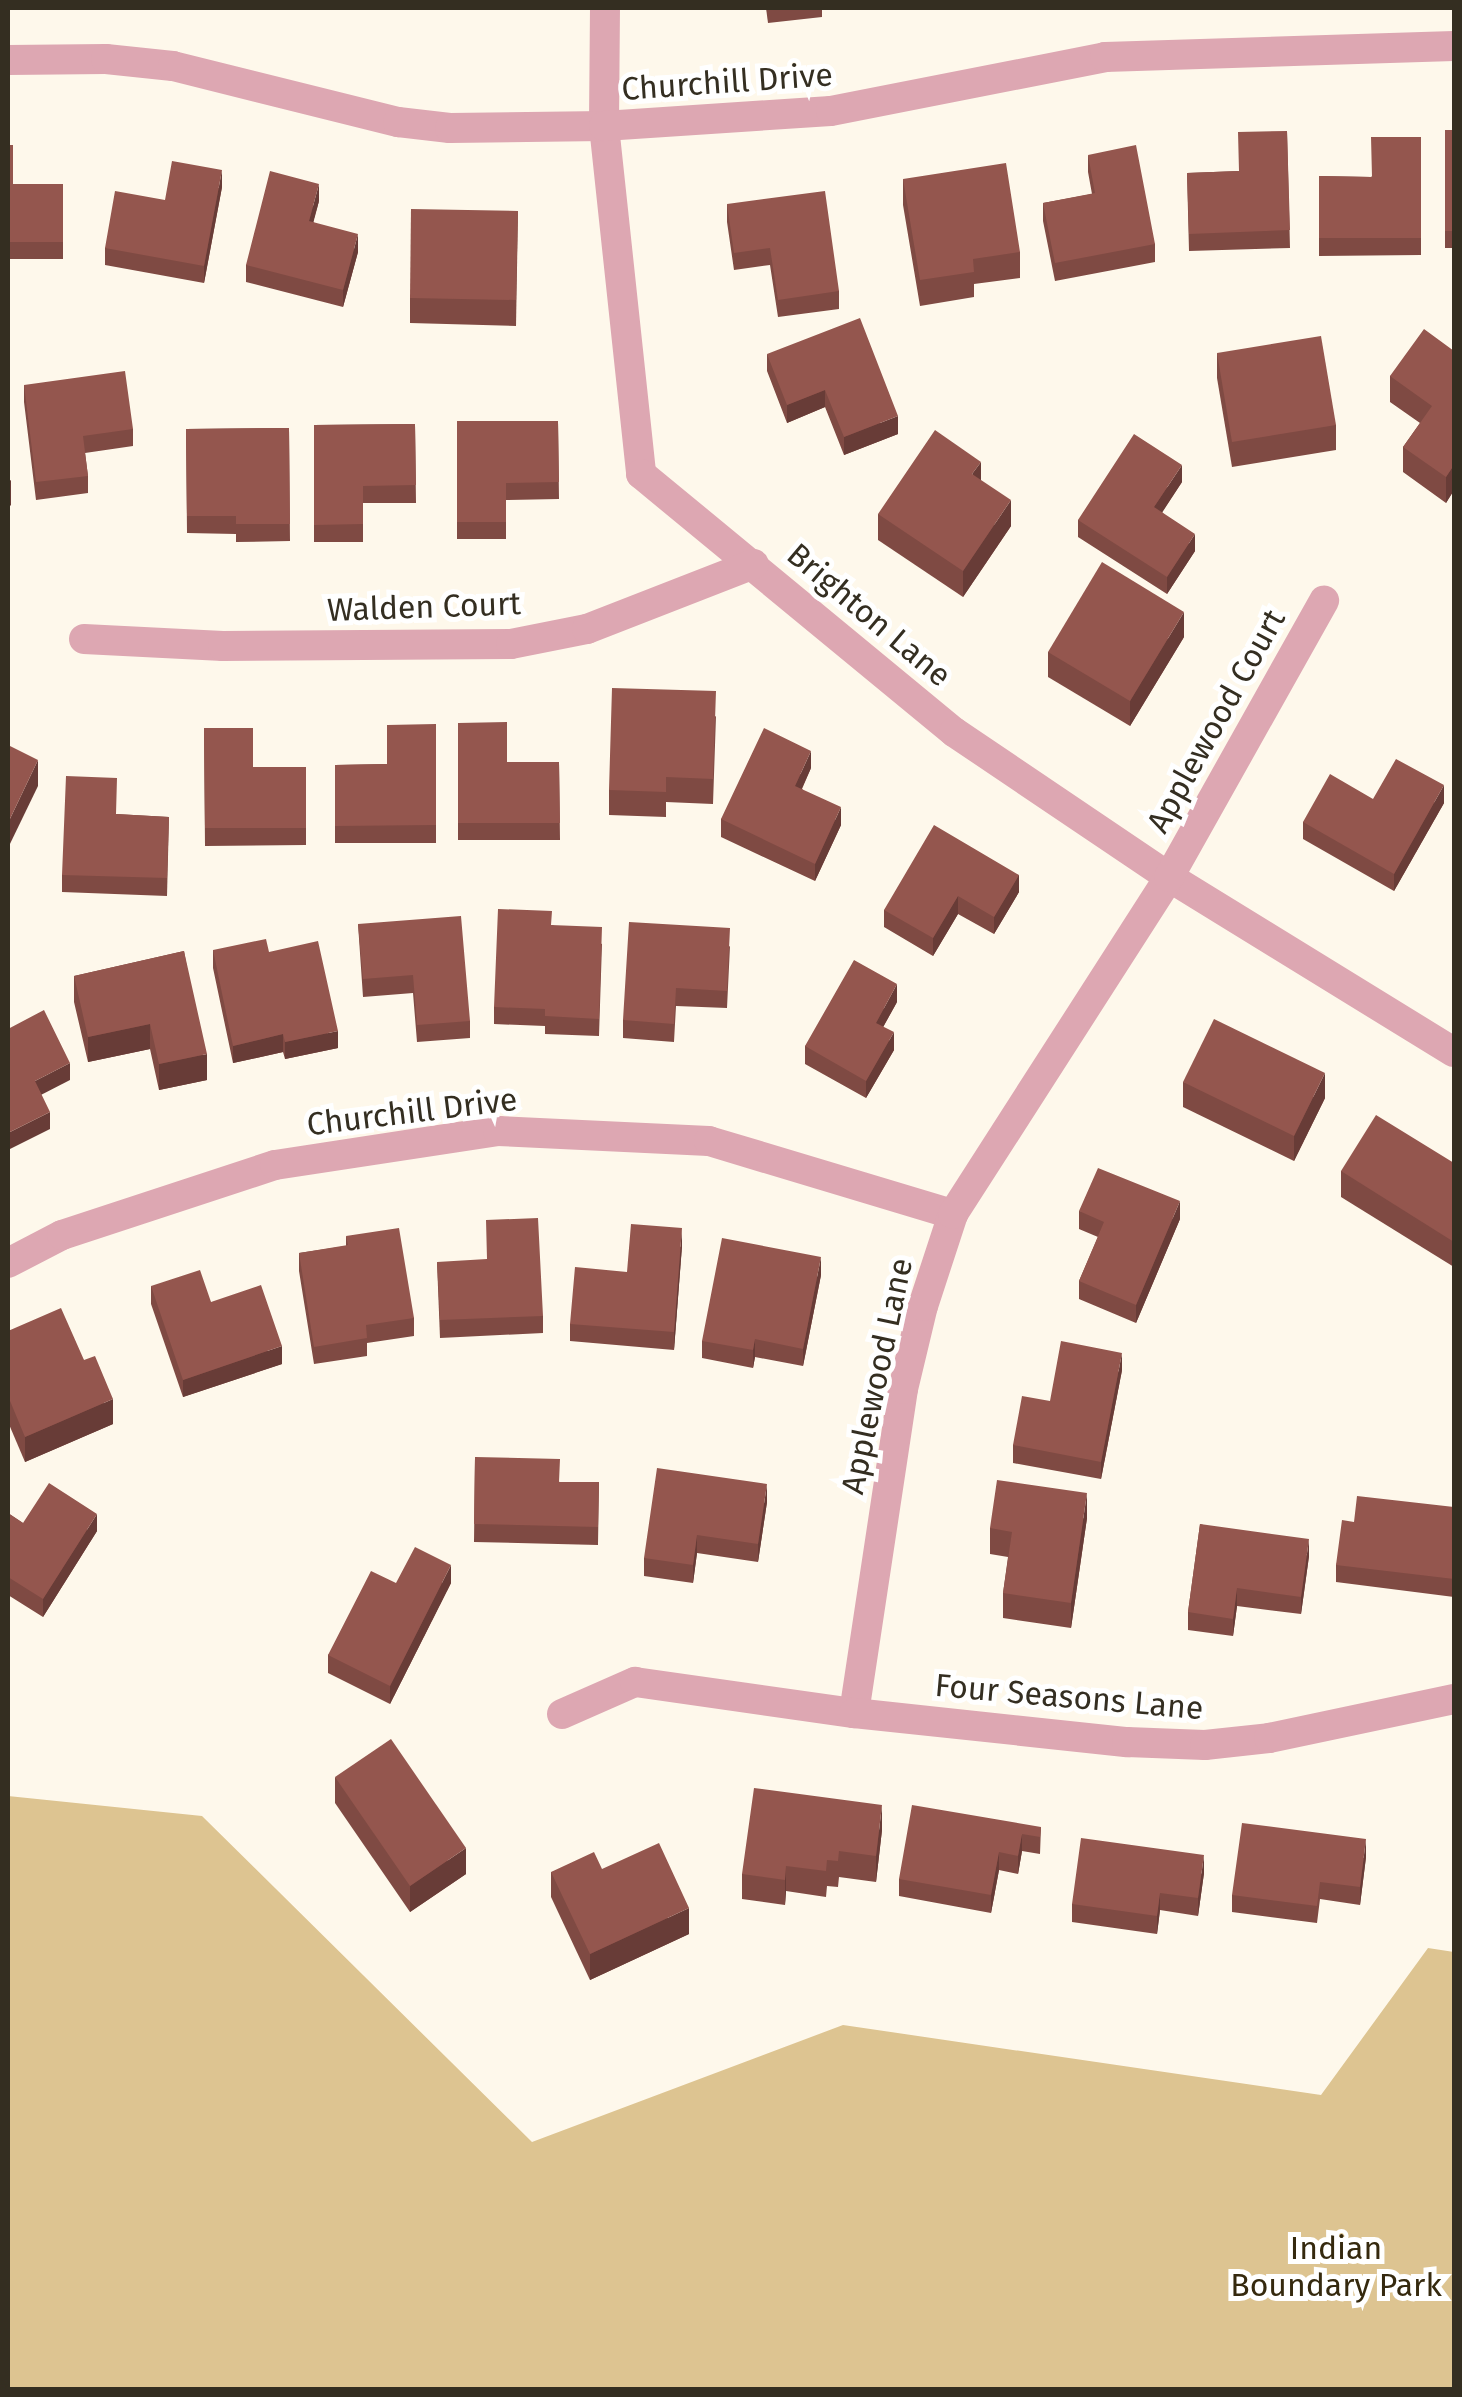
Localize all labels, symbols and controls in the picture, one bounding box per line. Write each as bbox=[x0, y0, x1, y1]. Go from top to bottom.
street label: Churchill Drive bbox=[620, 55, 834, 109]
street label: Brighton Lane bbox=[779, 535, 959, 695]
street label: Walden Court bbox=[326, 584, 522, 630]
street label: Applewood Court bbox=[1139, 603, 1293, 839]
street label: Churchill Drive bbox=[305, 1080, 519, 1144]
street label: Applewood Lane bbox=[833, 1255, 921, 1497]
street label: Four Seasons Lane bbox=[933, 1666, 1205, 1728]
park label: Indian Boundary Park bbox=[1230, 2230, 1442, 2305]

